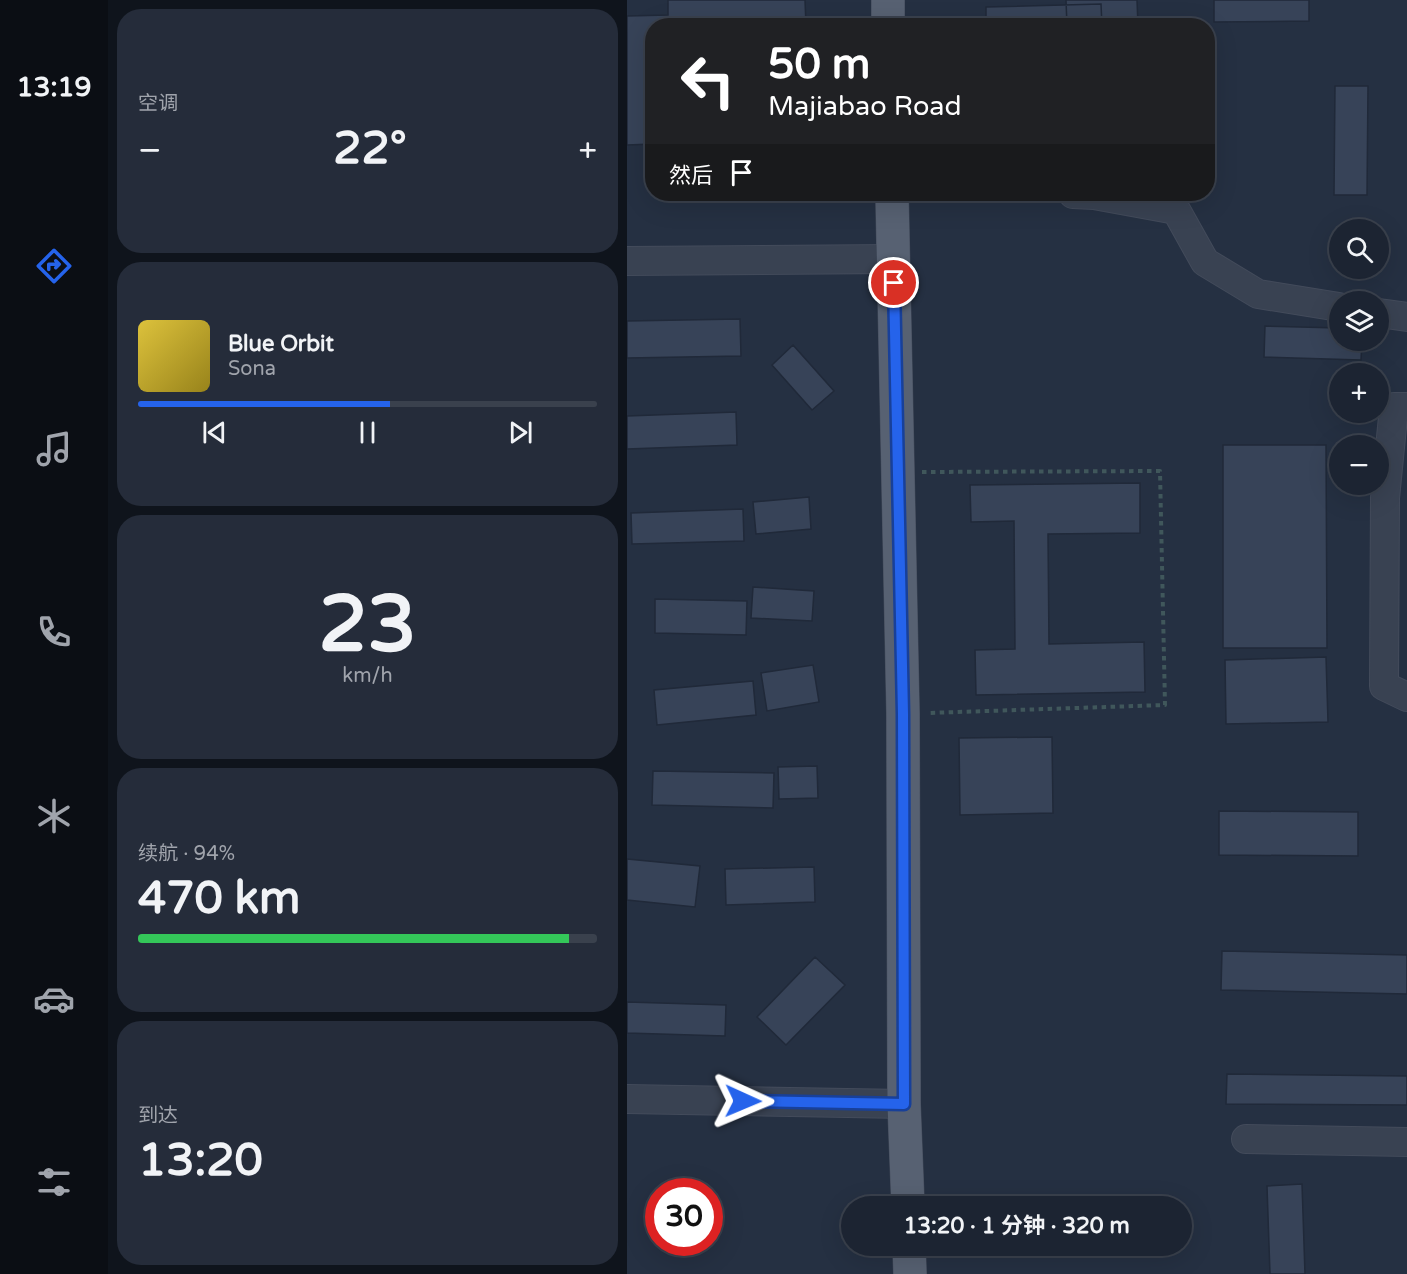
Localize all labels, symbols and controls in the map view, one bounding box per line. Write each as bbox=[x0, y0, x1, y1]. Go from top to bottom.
text: 50 m bbox=[768, 39, 870, 90]
icon: left bbox=[669, 42, 747, 120]
text: 13:19 bbox=[17, 71, 91, 104]
text: Majiabao Road bbox=[768, 90, 962, 123]
text: 空调 bbox=[138, 92, 178, 116]
text: 22° bbox=[333, 122, 407, 176]
text: − bbox=[138, 131, 162, 170]
text: + bbox=[578, 131, 597, 170]
icon: arrive bbox=[725, 156, 758, 189]
text: 然后 bbox=[669, 163, 713, 189]
map controls bbox=[1329, 219, 1389, 495]
button: search bbox=[1329, 219, 1389, 279]
icon: directions bbox=[33, 245, 75, 287]
pin bbox=[868, 257, 919, 308]
icon: arrive bbox=[877, 266, 910, 299]
button: layers bbox=[1329, 291, 1389, 351]
text: Blue Orbit bbox=[228, 331, 334, 357]
text: Sona bbox=[228, 357, 276, 381]
button: + bbox=[1329, 363, 1389, 423]
icon: previous bbox=[198, 416, 231, 449]
icon: pause bbox=[351, 416, 384, 449]
icon: next bbox=[504, 416, 537, 449]
icon: music bbox=[33, 428, 75, 470]
button: − bbox=[1329, 435, 1389, 495]
text: 23 bbox=[319, 578, 416, 672]
icon: phone bbox=[33, 611, 75, 653]
text: km/h bbox=[342, 664, 393, 688]
icon: climate bbox=[33, 795, 75, 837]
text: 续航 · 94% bbox=[138, 842, 235, 866]
text: 470 km bbox=[138, 872, 300, 926]
icon: car bbox=[33, 978, 75, 1020]
position arrow bbox=[711, 1069, 775, 1133]
text: 到达 bbox=[138, 1104, 178, 1128]
text: 13:20 bbox=[138, 1134, 263, 1188]
icon: filters bbox=[33, 1161, 75, 1203]
speed limit sign: 30 bbox=[645, 1178, 723, 1256]
text: 13:20 · 1 分钟 · 320 m bbox=[903, 1213, 1130, 1239]

